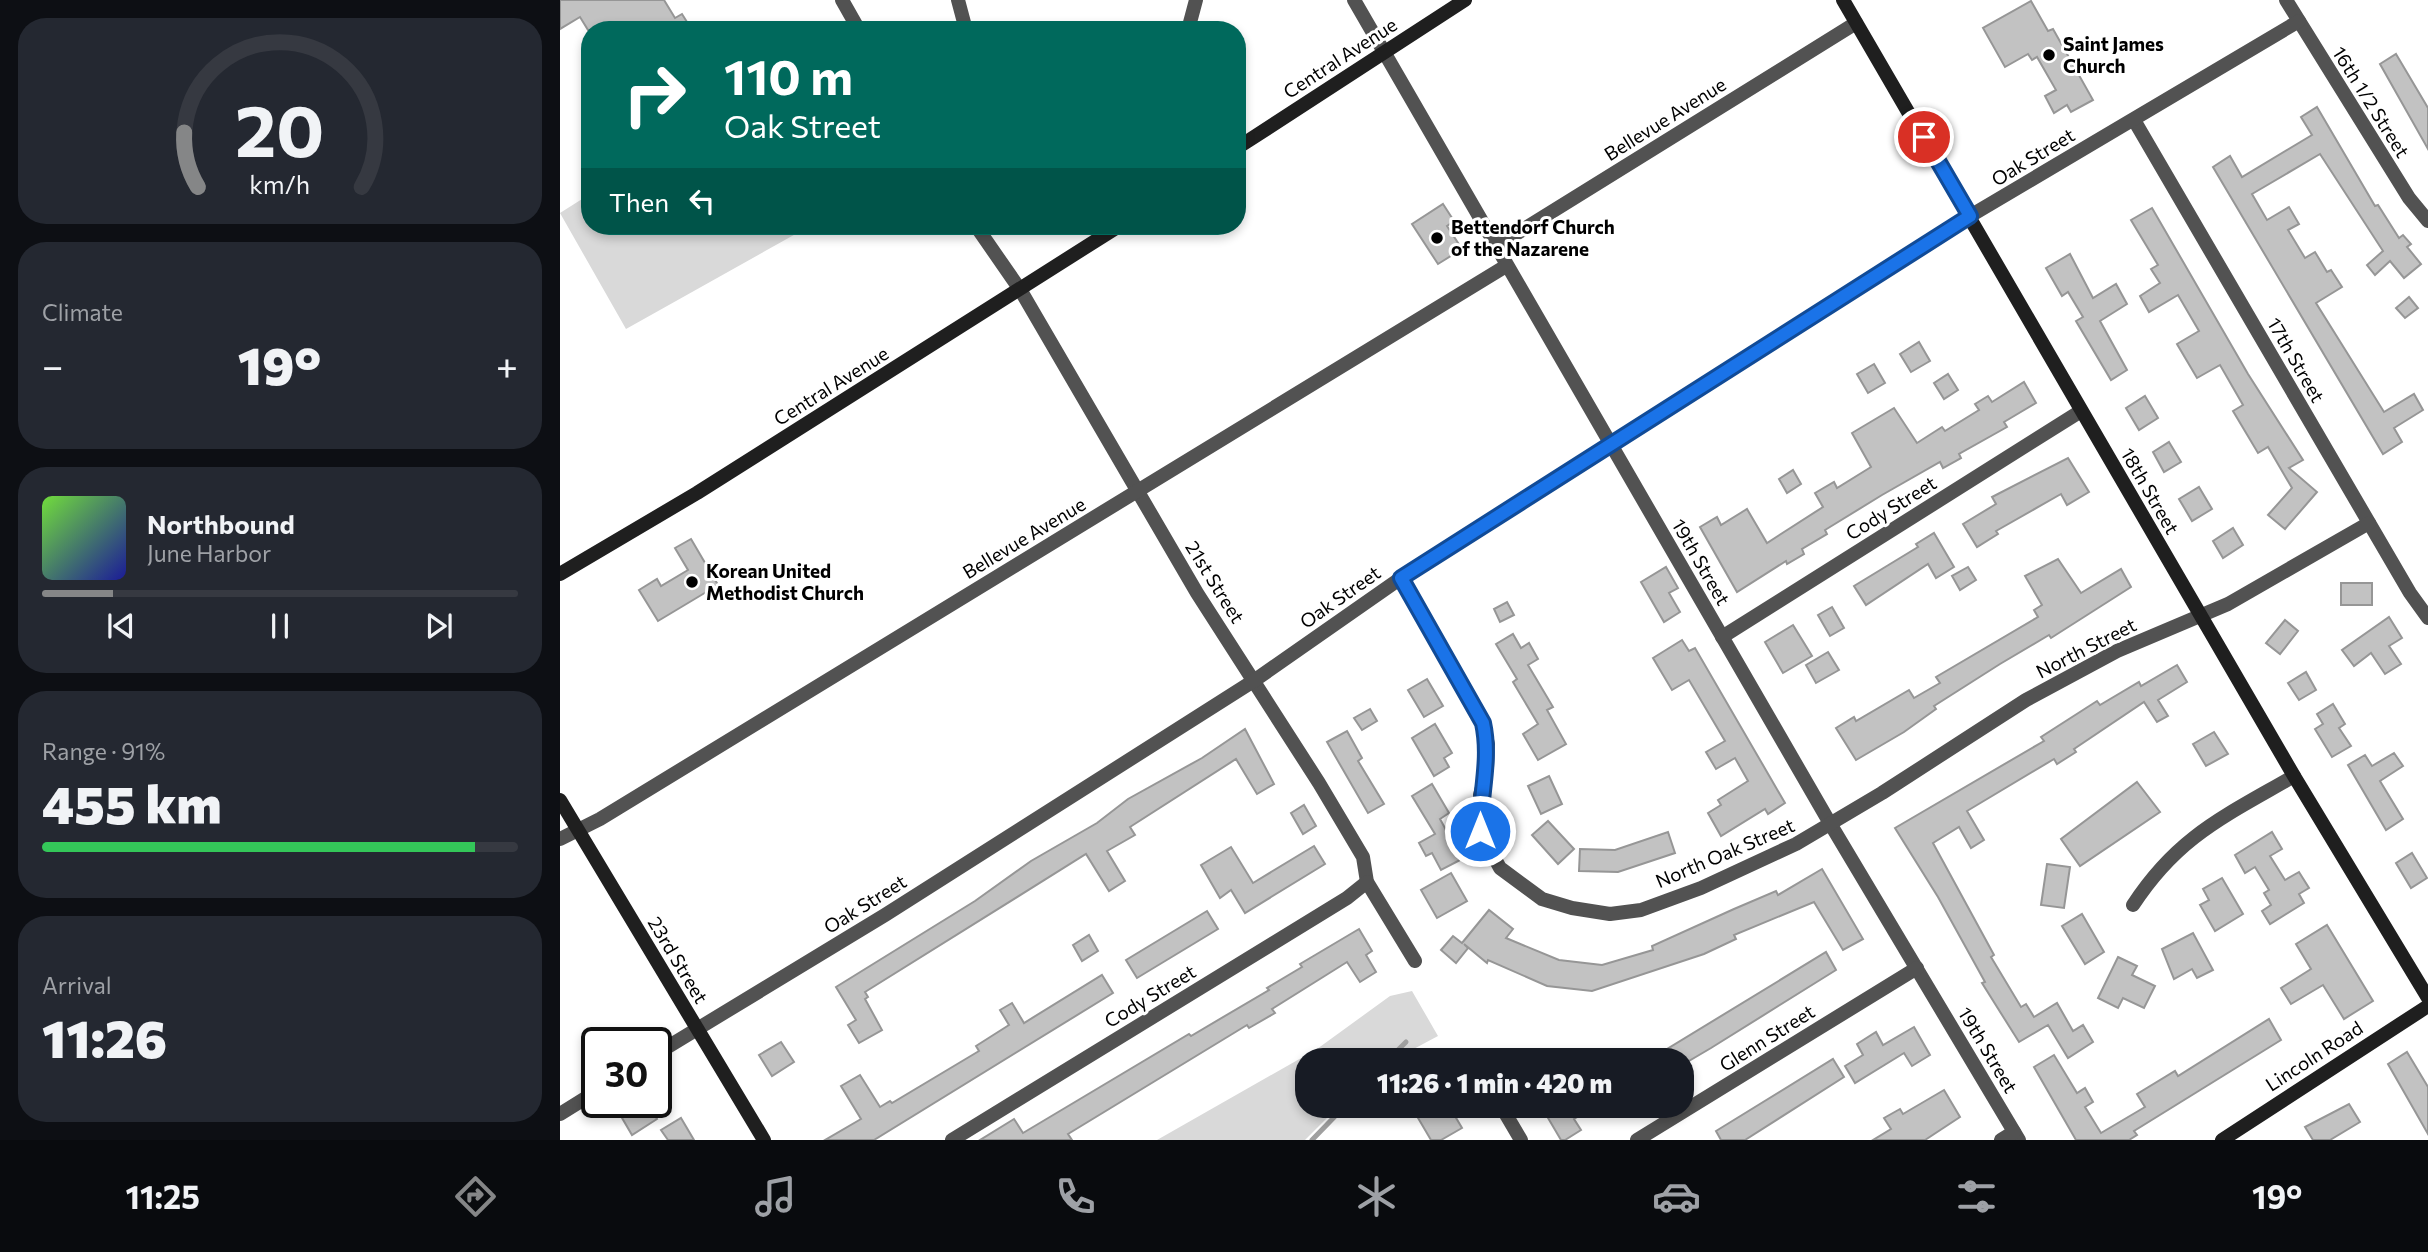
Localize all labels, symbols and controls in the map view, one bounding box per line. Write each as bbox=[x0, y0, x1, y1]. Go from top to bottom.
street label: Central Avenue bbox=[1279, 12, 1401, 103]
place label: Saint James Church bbox=[2063, 32, 2164, 77]
street label: 16th 1/2 Street bbox=[2328, 42, 2415, 162]
text: 110 m bbox=[724, 45, 853, 105]
marker: Saint James Church bbox=[2041, 47, 2057, 63]
icon: right bbox=[609, 49, 700, 140]
street label: Bellevue Avenue bbox=[1600, 72, 1730, 165]
text: 20 bbox=[235, 84, 325, 173]
text: Oak Street bbox=[724, 105, 881, 145]
pin bbox=[1894, 107, 1954, 167]
icon: arrive bbox=[1905, 118, 1943, 156]
street label: Oak Street bbox=[1987, 123, 2079, 190]
text: km/h bbox=[250, 169, 310, 199]
icon: left bbox=[683, 182, 721, 220]
text: Then bbox=[609, 186, 669, 217]
place label: Bettendorf Church of the Nazarene bbox=[1451, 215, 1615, 260]
marker: Bettendorf Church of the Nazarene bbox=[1429, 230, 1445, 246]
text: Climate bbox=[42, 298, 123, 326]
street label: 17th Street bbox=[2263, 313, 2330, 406]
text: 19° bbox=[238, 332, 321, 396]
text: − bbox=[42, 341, 64, 388]
text: + bbox=[496, 341, 518, 388]
street label: Central Avenue bbox=[769, 341, 892, 430]
street label: 18th Street bbox=[2117, 444, 2184, 538]
street label: Cody Street bbox=[1841, 471, 1940, 544]
street label: Bellevue Avenue bbox=[958, 492, 1089, 583]
text: Northbound bbox=[147, 508, 295, 539]
street label: 19th Street bbox=[1668, 515, 1735, 609]
street label: 21st Street bbox=[1181, 536, 1250, 627]
text: June Harbor bbox=[147, 539, 271, 567]
place label: Korean United Methodist Church bbox=[706, 559, 864, 604]
street label: Oak Street bbox=[1295, 560, 1385, 633]
marker: Korean United Methodist Church bbox=[684, 574, 700, 590]
icon: previous bbox=[102, 607, 140, 645]
icon: pause bbox=[261, 607, 299, 645]
icon: next bbox=[420, 607, 458, 645]
street label: North Street bbox=[2032, 612, 2140, 683]
text: Range · 91% bbox=[42, 737, 165, 765]
text: 455 km bbox=[42, 771, 222, 835]
position arrow bbox=[1443, 794, 1517, 868]
street label: North Oak Street bbox=[1652, 813, 1798, 892]
street label: Oak Street bbox=[819, 869, 910, 938]
street label: 23rd Street bbox=[644, 912, 713, 1007]
street label: Cody Street bbox=[1100, 959, 1200, 1032]
text: Arrival bbox=[42, 971, 112, 999]
street label: Glenn Street bbox=[1715, 999, 1819, 1076]
street label: 19th Street bbox=[1954, 1003, 2023, 1097]
text: 11:26 bbox=[42, 1005, 167, 1069]
street label: Lincoln Road bbox=[2261, 1016, 2367, 1095]
speed limit sign: 30 bbox=[581, 1027, 672, 1118]
text: 11:26 · 1 min · 420 m bbox=[1377, 1067, 1612, 1098]
icon: directions bbox=[451, 1172, 500, 1221]
icon: music bbox=[751, 1172, 800, 1221]
icon: phone bbox=[1051, 1172, 1100, 1221]
icon: climate bbox=[1352, 1172, 1401, 1221]
icon: car bbox=[1652, 1172, 1701, 1221]
icon: filters bbox=[1952, 1172, 2001, 1221]
text: 11:25 bbox=[126, 1176, 200, 1216]
text: 19° bbox=[2252, 1176, 2302, 1216]

